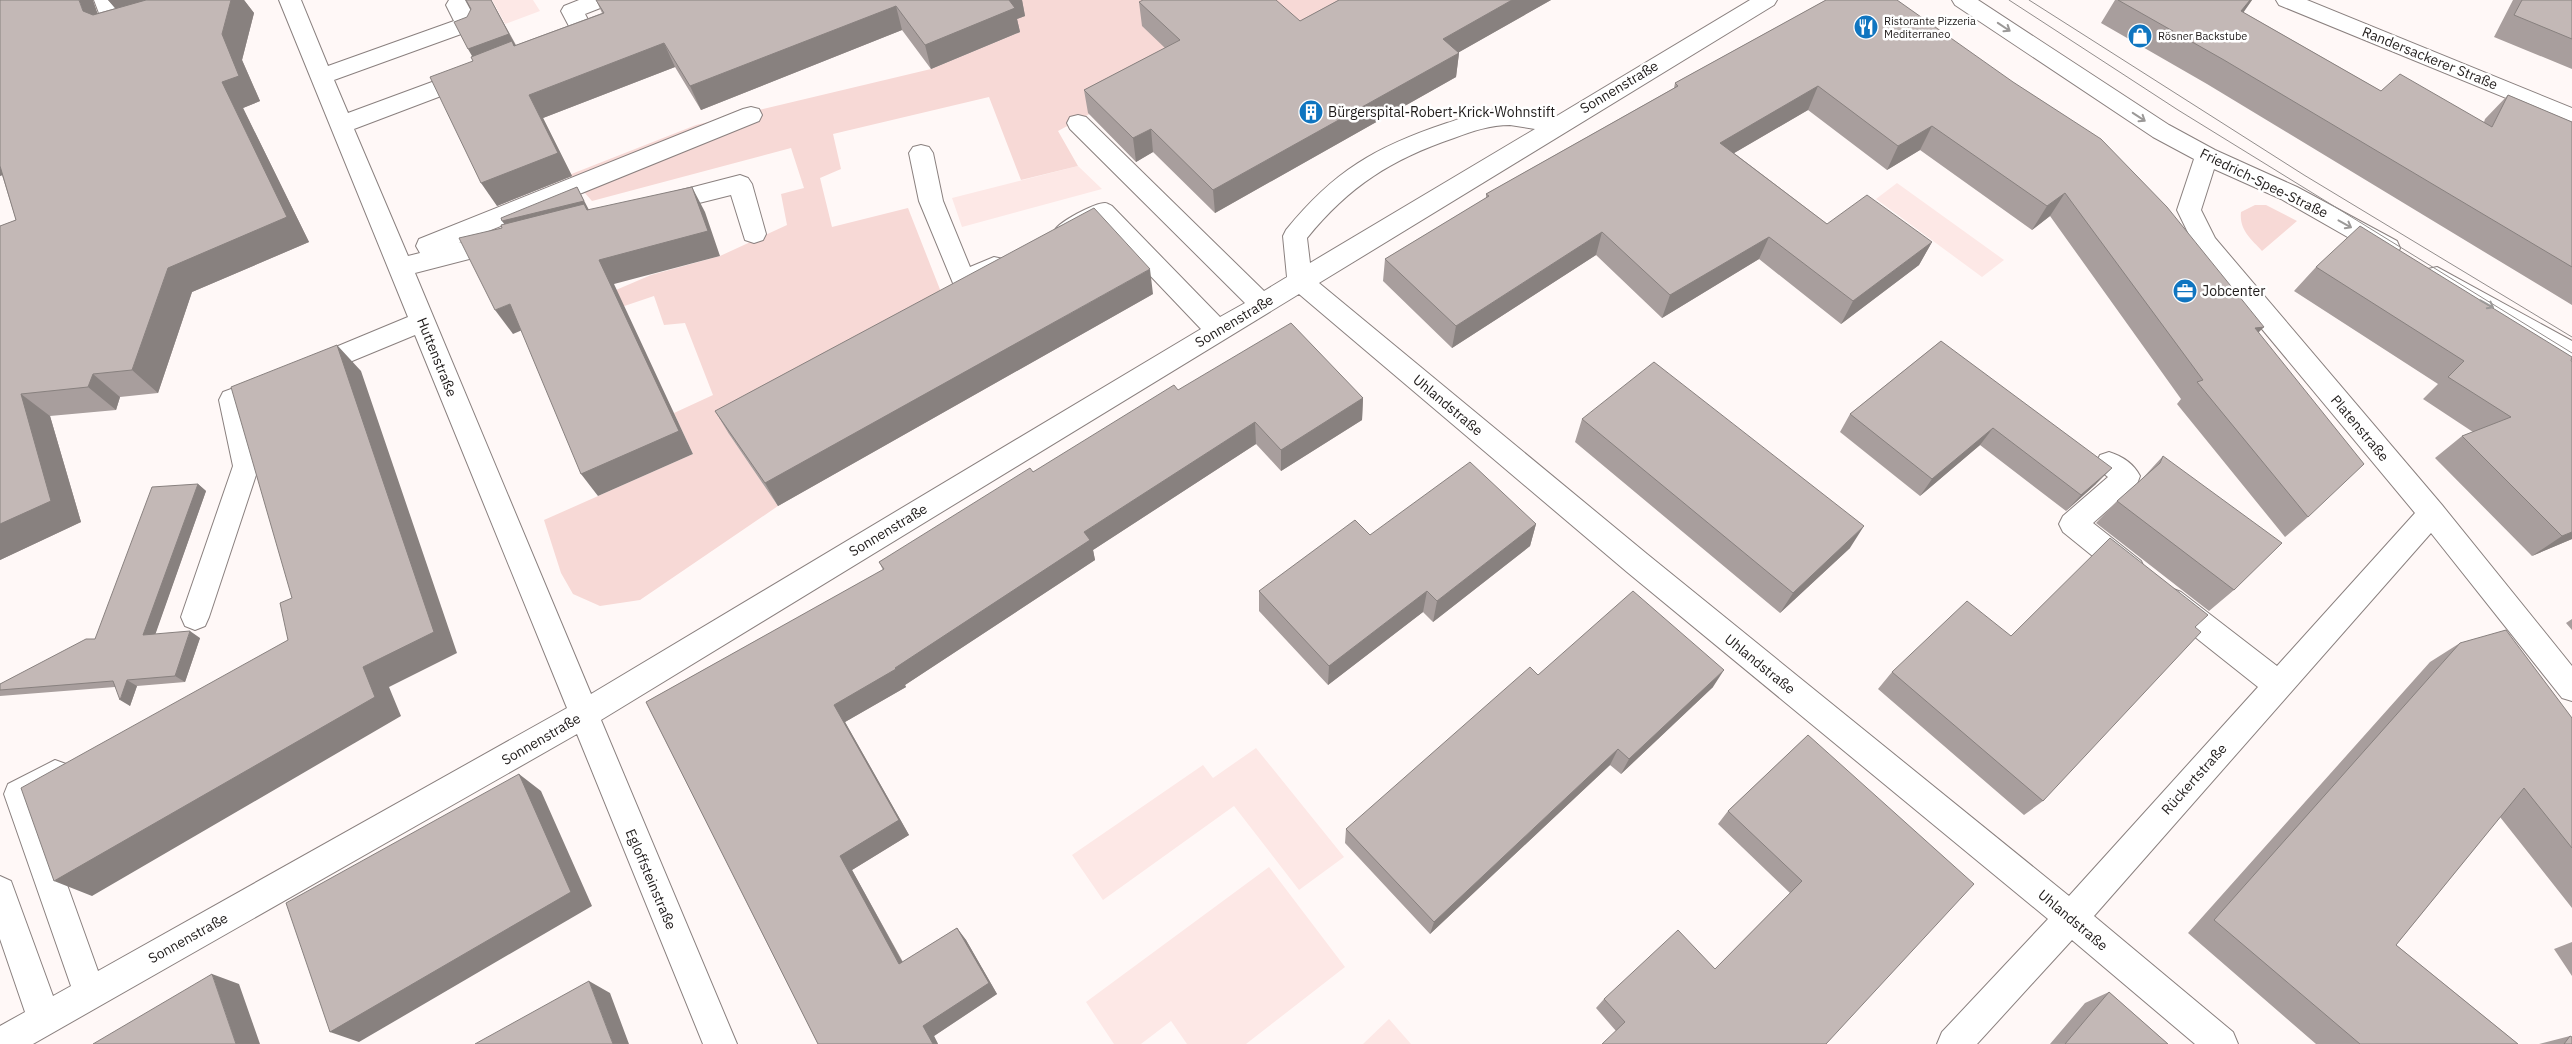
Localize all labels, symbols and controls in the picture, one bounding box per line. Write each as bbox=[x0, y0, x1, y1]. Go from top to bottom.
restaurant icon: Ristorante Pizzeria Mediterraneo bbox=[1853, 14, 1879, 40]
place label: Ristorante Pizzeria Mediterraneo bbox=[1884, 14, 1976, 41]
one-way arrow bbox=[1996, 23, 2010, 33]
shop icon: Rösner Backstube bbox=[2127, 23, 2153, 49]
street label: Randersackerer Straße bbox=[2359, 23, 2501, 94]
place label: Rösner Backstube bbox=[2158, 29, 2247, 43]
street label: Sonnenstraße bbox=[1576, 56, 1662, 117]
building icon: Bürgerspital-Robert-Krick-Wohnstift bbox=[1298, 99, 1324, 125]
place label: Bürgerspital-Robert-Krick-Wohnstift bbox=[1328, 103, 1555, 121]
one-way arrow bbox=[2132, 112, 2146, 122]
street label: Friedrich-Spee-Straße bbox=[2197, 144, 2331, 222]
one-way arrow bbox=[2337, 220, 2352, 229]
office icon: Jobcenter bbox=[2172, 278, 2198, 304]
place label: Jobcenter bbox=[2202, 282, 2265, 300]
street label: Sonnenstraße bbox=[1191, 290, 1277, 351]
one-way arrow bbox=[2479, 299, 2493, 309]
street label: Huttenstraße bbox=[413, 315, 461, 400]
street label: Uhlandstraße bbox=[1409, 371, 1487, 440]
street label: Platenstraße bbox=[2327, 391, 2393, 465]
street label: Sonnenstraße bbox=[845, 499, 931, 560]
street label: Uhlandstraße bbox=[1721, 630, 1799, 698]
street label: Sonnenstraße bbox=[498, 709, 584, 769]
street label: Rückertstraße bbox=[2157, 739, 2231, 818]
street label: Egloffsteinstraße bbox=[622, 826, 680, 932]
street label: Uhlandstraße bbox=[2034, 886, 2112, 955]
street label: Sonnenstraße bbox=[145, 909, 231, 967]

